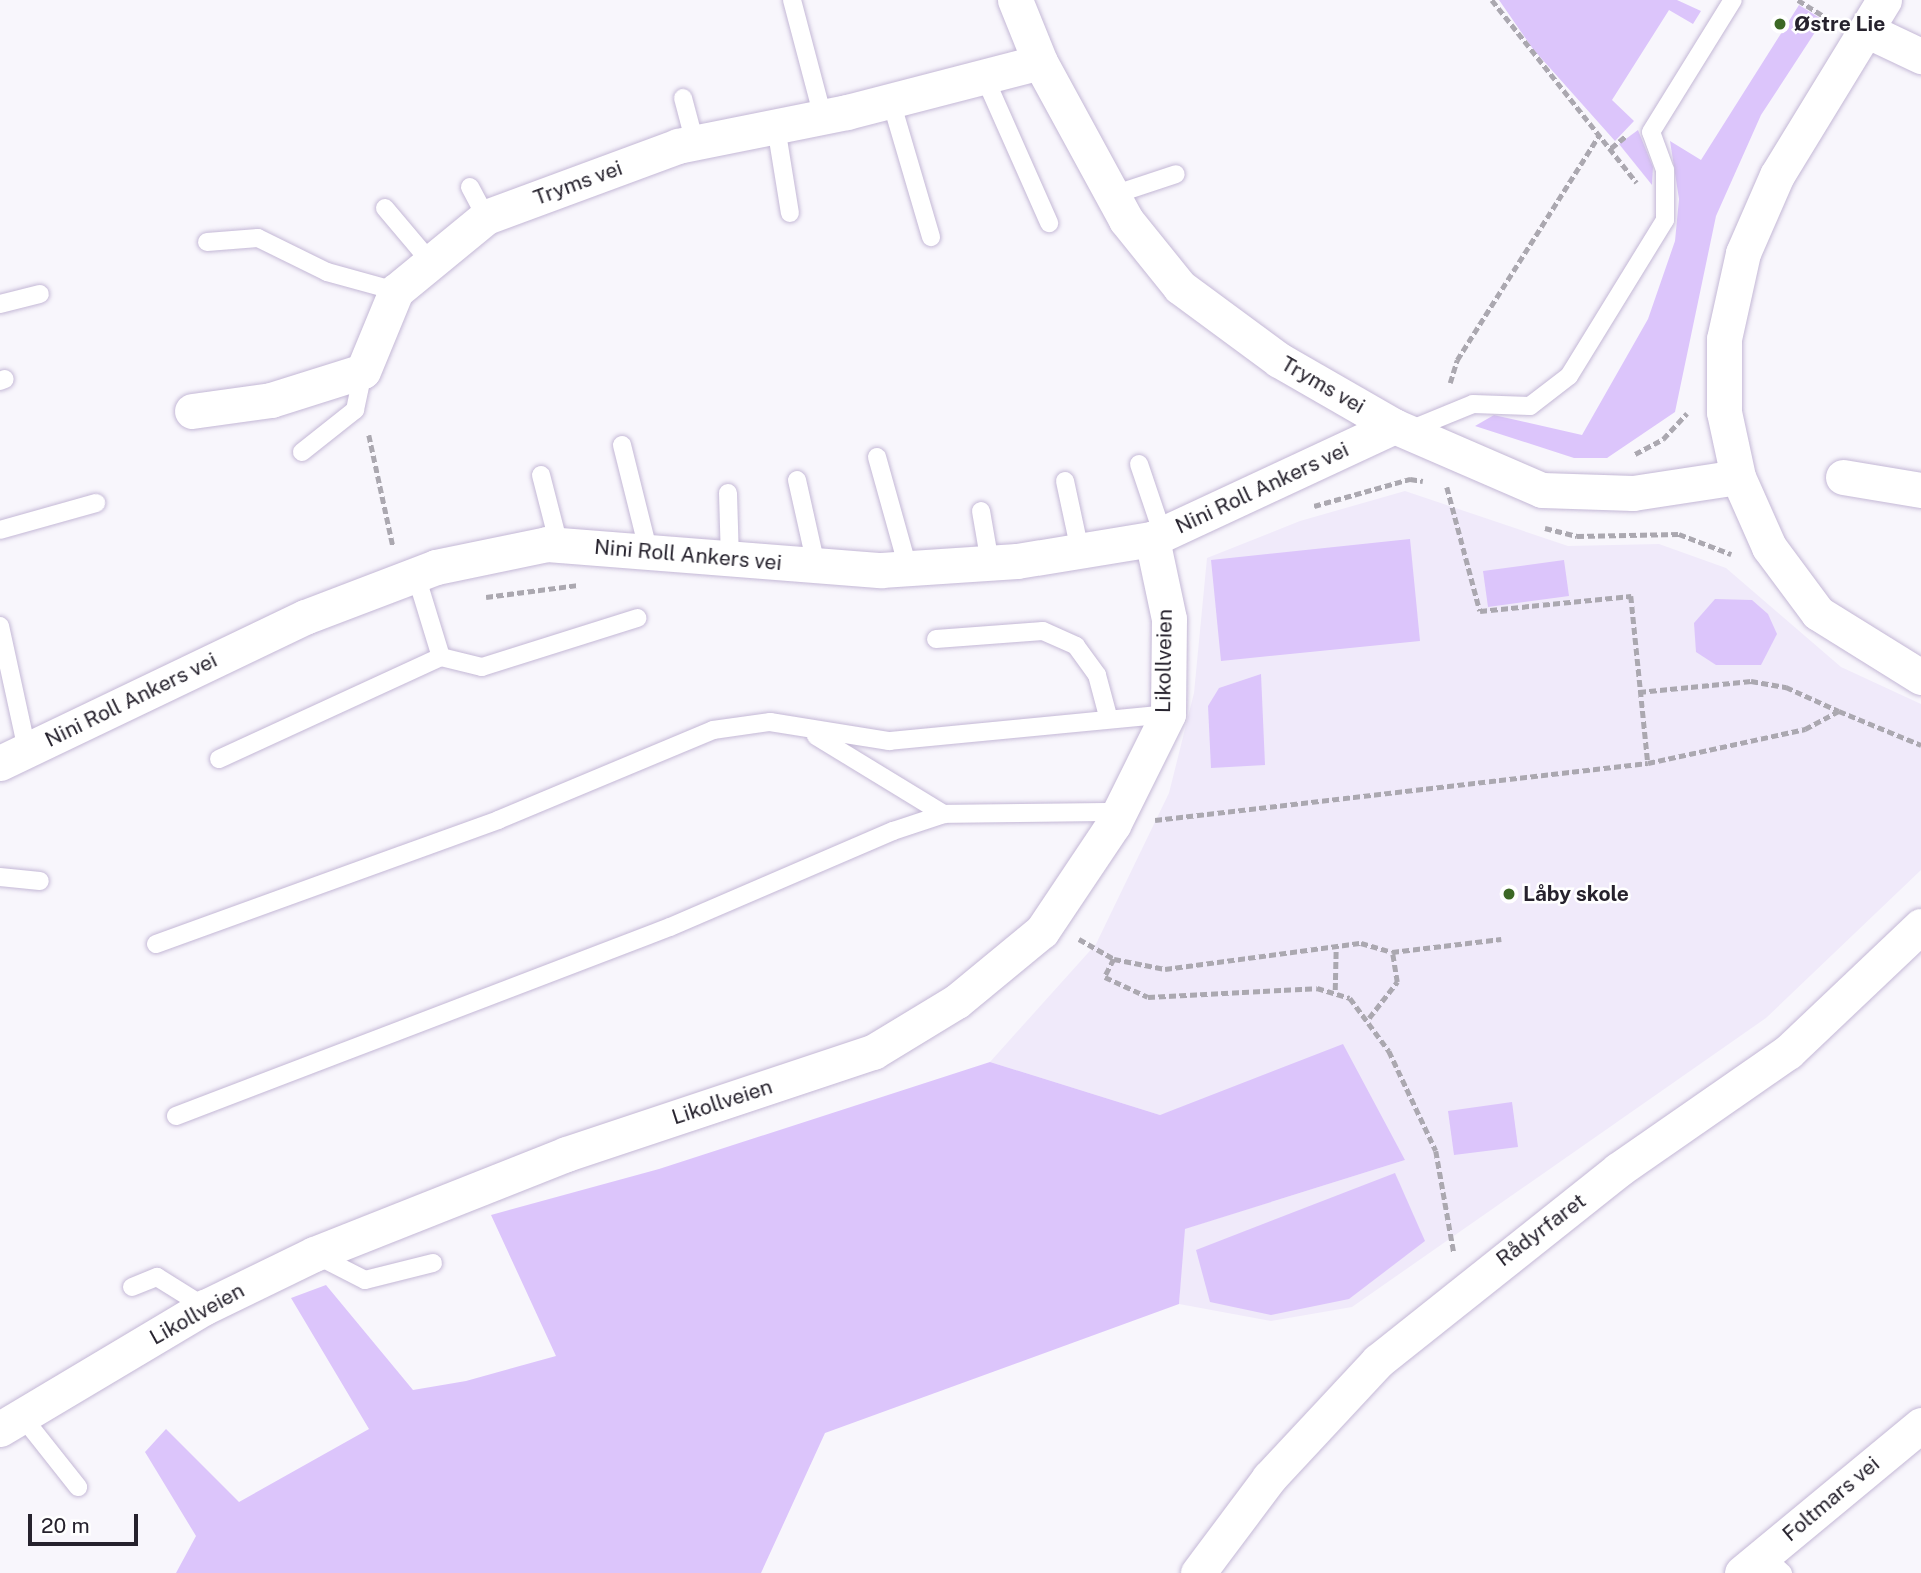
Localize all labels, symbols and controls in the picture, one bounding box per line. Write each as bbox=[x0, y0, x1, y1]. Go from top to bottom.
place label: Østre Lie bbox=[1794, 11, 1885, 37]
marker: Østre Lie bbox=[1772, 16, 1788, 32]
street label: Tryms vei bbox=[530, 155, 626, 211]
street label: Tryms vei bbox=[1277, 351, 1369, 419]
street label: Nini Roll Ankers vei bbox=[1171, 437, 1353, 539]
street label: Nini Roll Ankers vei bbox=[593, 534, 783, 576]
street label: Likollveien bbox=[1150, 609, 1178, 713]
street label: Nini Roll Ankers vei bbox=[41, 647, 221, 753]
place label: Låby skole bbox=[1523, 881, 1629, 907]
marker: Låby skole bbox=[1501, 886, 1517, 902]
street label: Likollveien bbox=[669, 1074, 775, 1130]
street label: Rådyrfaret bbox=[1491, 1188, 1591, 1272]
street label: Likollveien bbox=[145, 1278, 249, 1350]
street label: Foltmars vei bbox=[1777, 1451, 1885, 1547]
scale bar bbox=[32, 1500, 142, 1544]
text: 20 m bbox=[41, 1513, 90, 1538]

